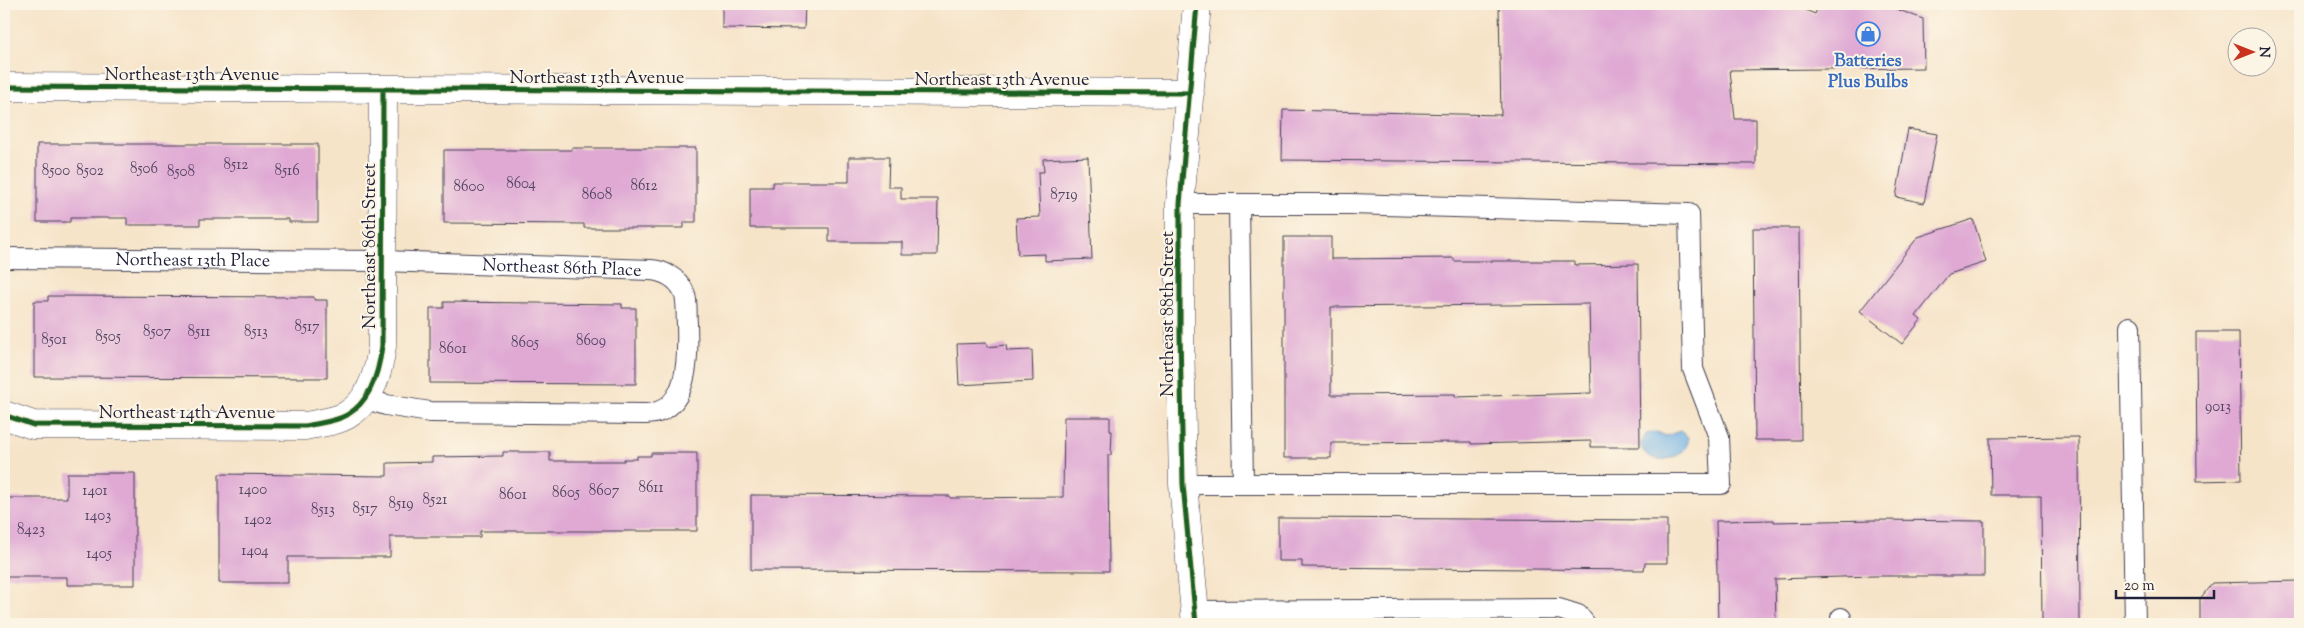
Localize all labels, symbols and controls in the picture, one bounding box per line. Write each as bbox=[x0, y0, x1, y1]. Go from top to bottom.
shop icon: Batteries Plus Bulbs bbox=[1855, 21, 1881, 47]
north arrow bbox=[2226, 28, 2276, 78]
text: N bbox=[2253, 46, 2273, 58]
place label: Batteries Plus Bulbs bbox=[1828, 49, 1908, 96]
street label: Northeast 13th Avenue bbox=[105, 63, 279, 89]
street label: Northeast 13th Avenue bbox=[510, 66, 684, 92]
street label: Northeast 13th Avenue bbox=[915, 68, 1089, 94]
house number: 8512 bbox=[224, 155, 248, 176]
house number: 8506 bbox=[130, 159, 158, 180]
house number: 8500 bbox=[42, 161, 70, 182]
house number: 8502 bbox=[76, 161, 104, 182]
house number: 8516 bbox=[274, 161, 300, 182]
house number: 8508 bbox=[167, 162, 195, 183]
street label: Northeast 86th Street bbox=[358, 163, 384, 329]
house number: 8604 bbox=[506, 174, 536, 195]
house number: 8612 bbox=[631, 176, 657, 197]
house number: 8600 bbox=[454, 177, 484, 198]
house number: 8608 bbox=[582, 185, 612, 206]
house number: 8719 bbox=[1050, 185, 1078, 206]
street label: Northeast 88th Street bbox=[1156, 231, 1182, 397]
street label: Northeast 13th Place bbox=[116, 248, 270, 275]
street label: Northeast 86th Place bbox=[482, 253, 642, 285]
house number: 8517 bbox=[294, 317, 320, 338]
house number: 8507 bbox=[143, 322, 172, 343]
house number: 8511 bbox=[188, 322, 210, 343]
house number: 8513 bbox=[244, 322, 268, 343]
house number: 8505 bbox=[95, 327, 121, 348]
house number: 8501 bbox=[41, 330, 67, 351]
house number: 8609 bbox=[576, 331, 606, 352]
house number: 8605 bbox=[511, 333, 539, 354]
house number: 8601 bbox=[439, 339, 467, 360]
house number: 9013 bbox=[2205, 397, 2231, 418]
street label: Northeast 14th Avenue bbox=[99, 401, 275, 427]
house number: 8611 bbox=[638, 478, 664, 499]
house number: 1400 bbox=[239, 480, 267, 501]
house number: 1401 bbox=[82, 481, 108, 502]
house number: 8607 bbox=[589, 481, 620, 502]
house number: 8605 bbox=[552, 483, 580, 504]
house number: 8601 bbox=[499, 485, 527, 506]
house number: 8521 bbox=[423, 490, 447, 511]
house number: 8519 bbox=[389, 494, 413, 515]
house number: 8517 bbox=[352, 499, 378, 520]
house number: 8513 bbox=[311, 500, 335, 521]
house number: 1403 bbox=[85, 506, 111, 527]
house number: 1402 bbox=[244, 510, 272, 531]
house number: 8423 bbox=[17, 520, 45, 541]
house number: 1404 bbox=[241, 541, 269, 562]
house number: 1405 bbox=[86, 544, 112, 565]
scale bar bbox=[2116, 568, 2214, 600]
text: 20 m bbox=[2124, 576, 2155, 597]

